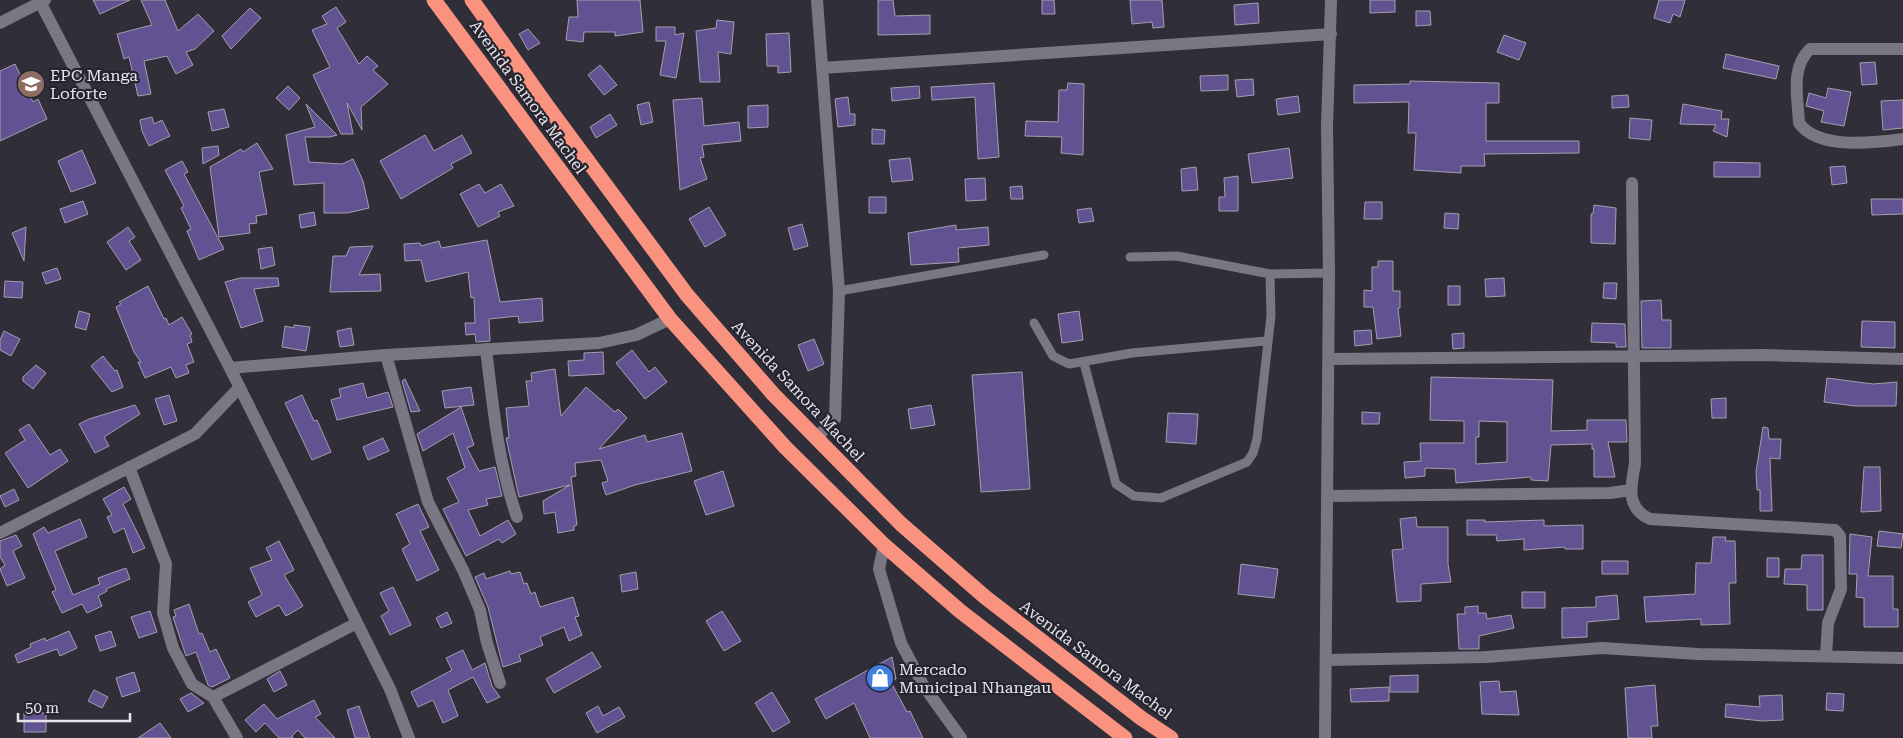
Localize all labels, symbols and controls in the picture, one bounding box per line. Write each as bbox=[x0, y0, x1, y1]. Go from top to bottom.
street label: Avenida Samora Machel bbox=[466, 16, 590, 178]
place label: EPC Manga Loforte bbox=[50, 66, 138, 103]
school or university icon: EPC Manga Loforte bbox=[16, 69, 46, 99]
street label: Avenida Samora Machel bbox=[728, 317, 868, 465]
street label: Avenida Samora Machel bbox=[1016, 597, 1176, 723]
place label: Mercado Municipal Nhangau bbox=[899, 660, 1051, 697]
shop icon: Mercado Municipal Nhangau bbox=[865, 663, 895, 693]
scale bar bbox=[18, 690, 130, 722]
text: 50 m bbox=[25, 699, 60, 717]

